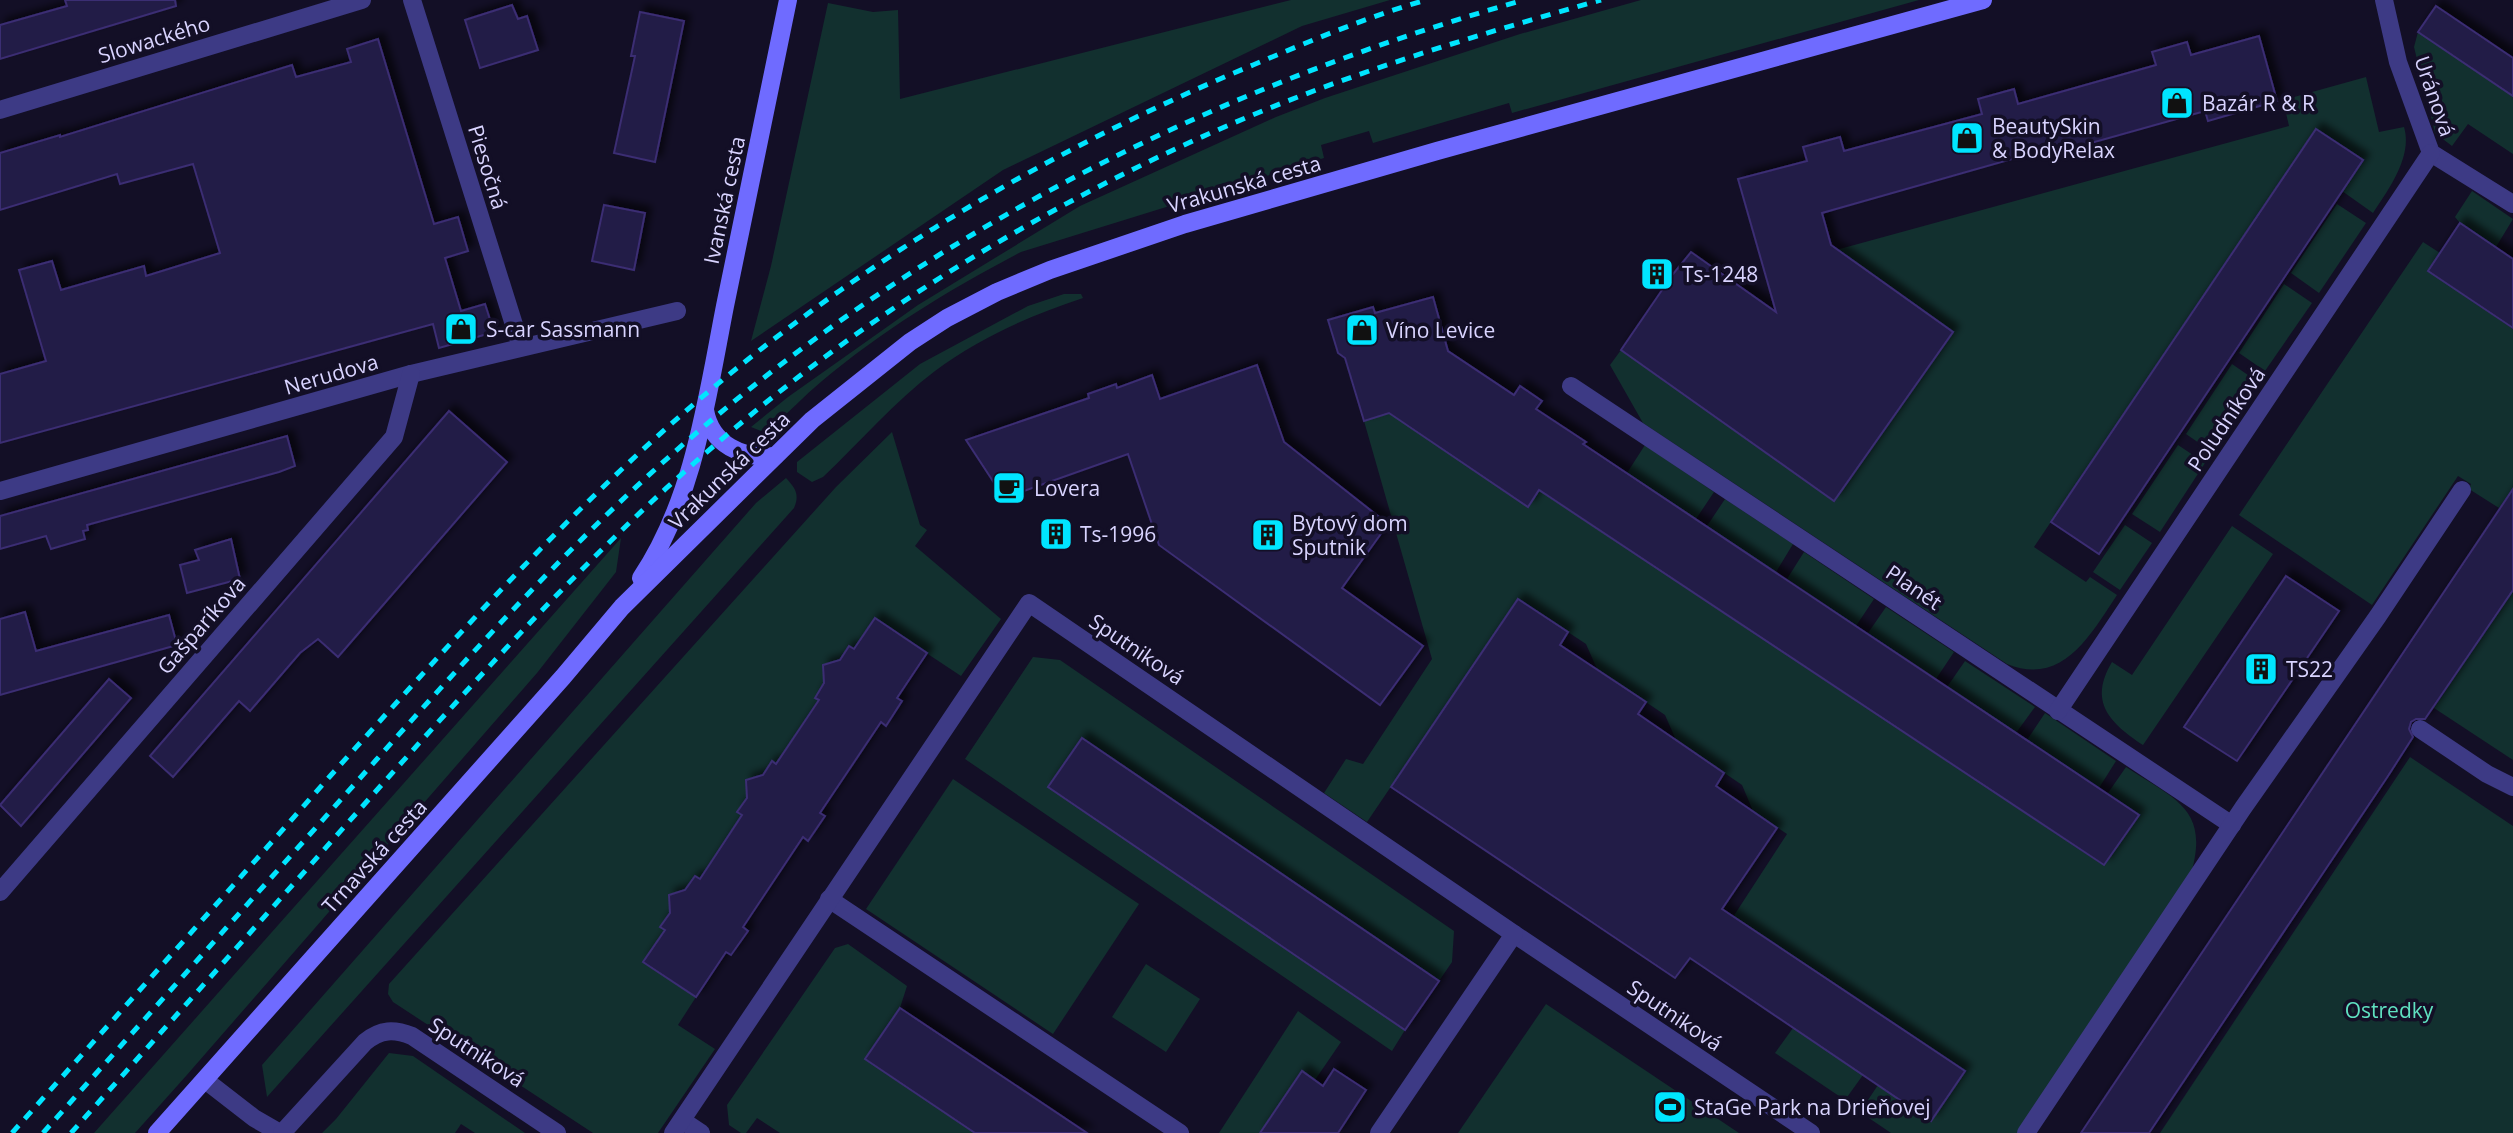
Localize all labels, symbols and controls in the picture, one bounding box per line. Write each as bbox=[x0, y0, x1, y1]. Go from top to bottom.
street label: Slowackého bbox=[95, 9, 213, 69]
street label: Uránová bbox=[2408, 52, 2462, 140]
shop icon: Bazár R & R bbox=[2158, 84, 2196, 122]
place label: Bazár R & R bbox=[2202, 89, 2315, 117]
place label: BeautySkin & BodyRelax bbox=[1992, 112, 2115, 164]
shop icon: BeautySkin & BodyRelax bbox=[1948, 119, 1986, 157]
street label: Piesočná bbox=[462, 121, 514, 213]
street label: Ivanská cesta bbox=[697, 133, 751, 267]
street label: Vrakunská cesta bbox=[1164, 149, 1324, 219]
building icon: Ts-1248 bbox=[1638, 255, 1676, 293]
place label: Ts-1248 bbox=[1682, 260, 1758, 288]
shop icon: S-car Sassmann bbox=[442, 310, 480, 348]
shop icon: Víno Levice bbox=[1343, 311, 1381, 349]
place label: S-car Sassmann bbox=[486, 315, 640, 343]
place label: Víno Levice bbox=[1386, 316, 1495, 344]
street label: Nerudova bbox=[281, 347, 381, 401]
street label: Poludníková bbox=[2181, 361, 2271, 477]
street label: Vrakunská cesta bbox=[662, 405, 796, 535]
cafe icon: Lovera bbox=[990, 469, 1028, 507]
place label: Lovera bbox=[1034, 474, 1100, 502]
place label: Bytový dom Sputnik bbox=[1292, 509, 1408, 561]
building icon: Ts-1996 bbox=[1037, 515, 1075, 553]
building icon: Bytový dom Sputnik bbox=[1249, 516, 1287, 554]
place label: Ts-1996 bbox=[1080, 520, 1156, 548]
street label: Planét bbox=[1881, 558, 1947, 616]
street label: Gašparíkova bbox=[151, 570, 251, 680]
street label: Sputniková bbox=[1084, 607, 1190, 691]
building icon: TS22 bbox=[2242, 650, 2280, 688]
place label: TS22 bbox=[2286, 655, 2333, 683]
street label: Trnavská cesta bbox=[315, 793, 433, 919]
street label: Sputniková bbox=[1622, 973, 1728, 1057]
park label: Ostredky bbox=[2345, 996, 2434, 1024]
street label: Sputniková bbox=[424, 1011, 530, 1093]
sports icon: StaGe Park na Drieňovej bbox=[1651, 1088, 1689, 1126]
place label: StaGe Park na Drieňovej bbox=[1694, 1093, 1931, 1121]

